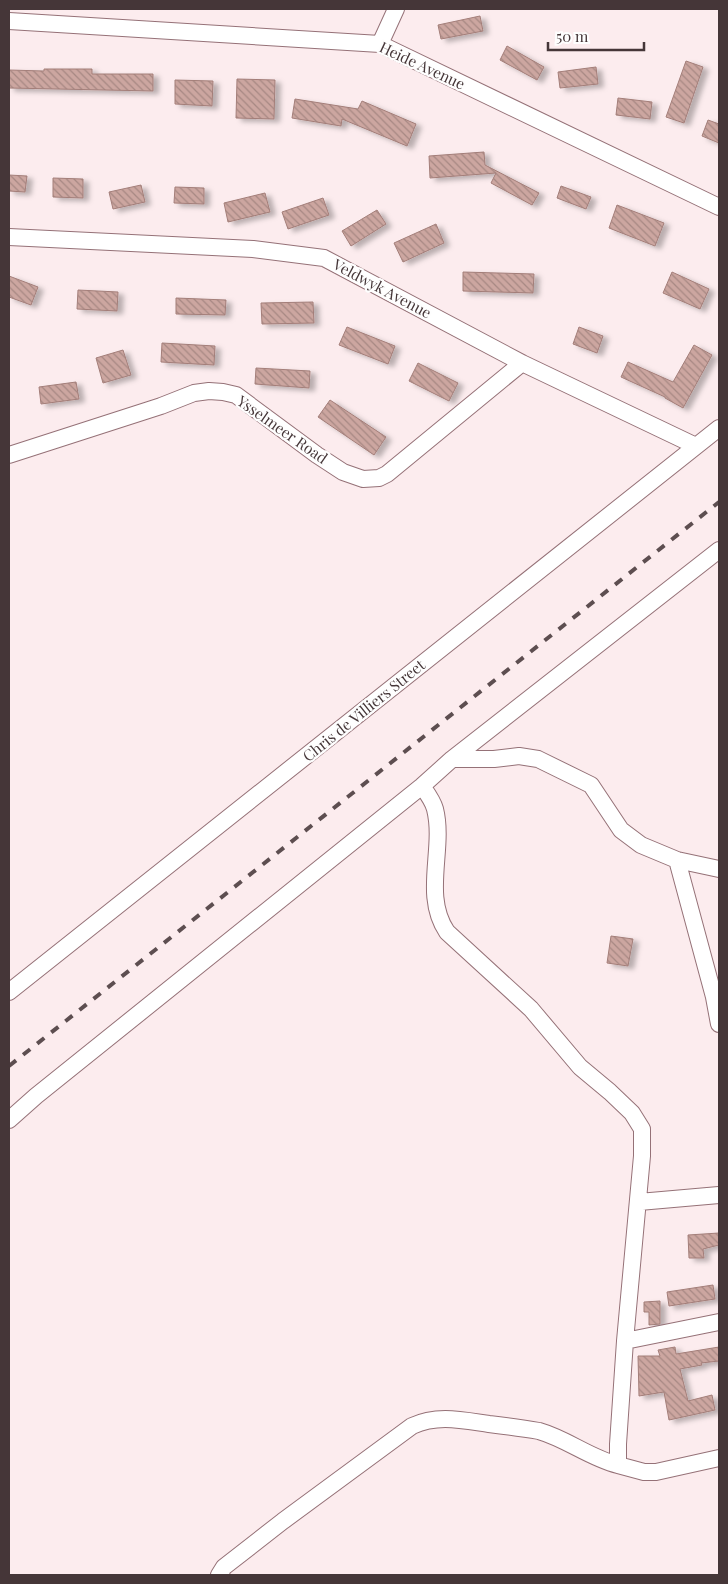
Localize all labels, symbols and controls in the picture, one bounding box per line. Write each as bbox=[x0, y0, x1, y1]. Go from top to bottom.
scale bar bbox=[548, 20, 644, 52]
text: 50 m bbox=[556, 26, 589, 46]
street label: Heide Avenue bbox=[376, 37, 468, 94]
street label: Veldwyk Avenue bbox=[329, 253, 435, 322]
street label: Ysselmeer Road bbox=[233, 390, 332, 468]
street label: Chris de Villiers Street bbox=[298, 654, 429, 766]

